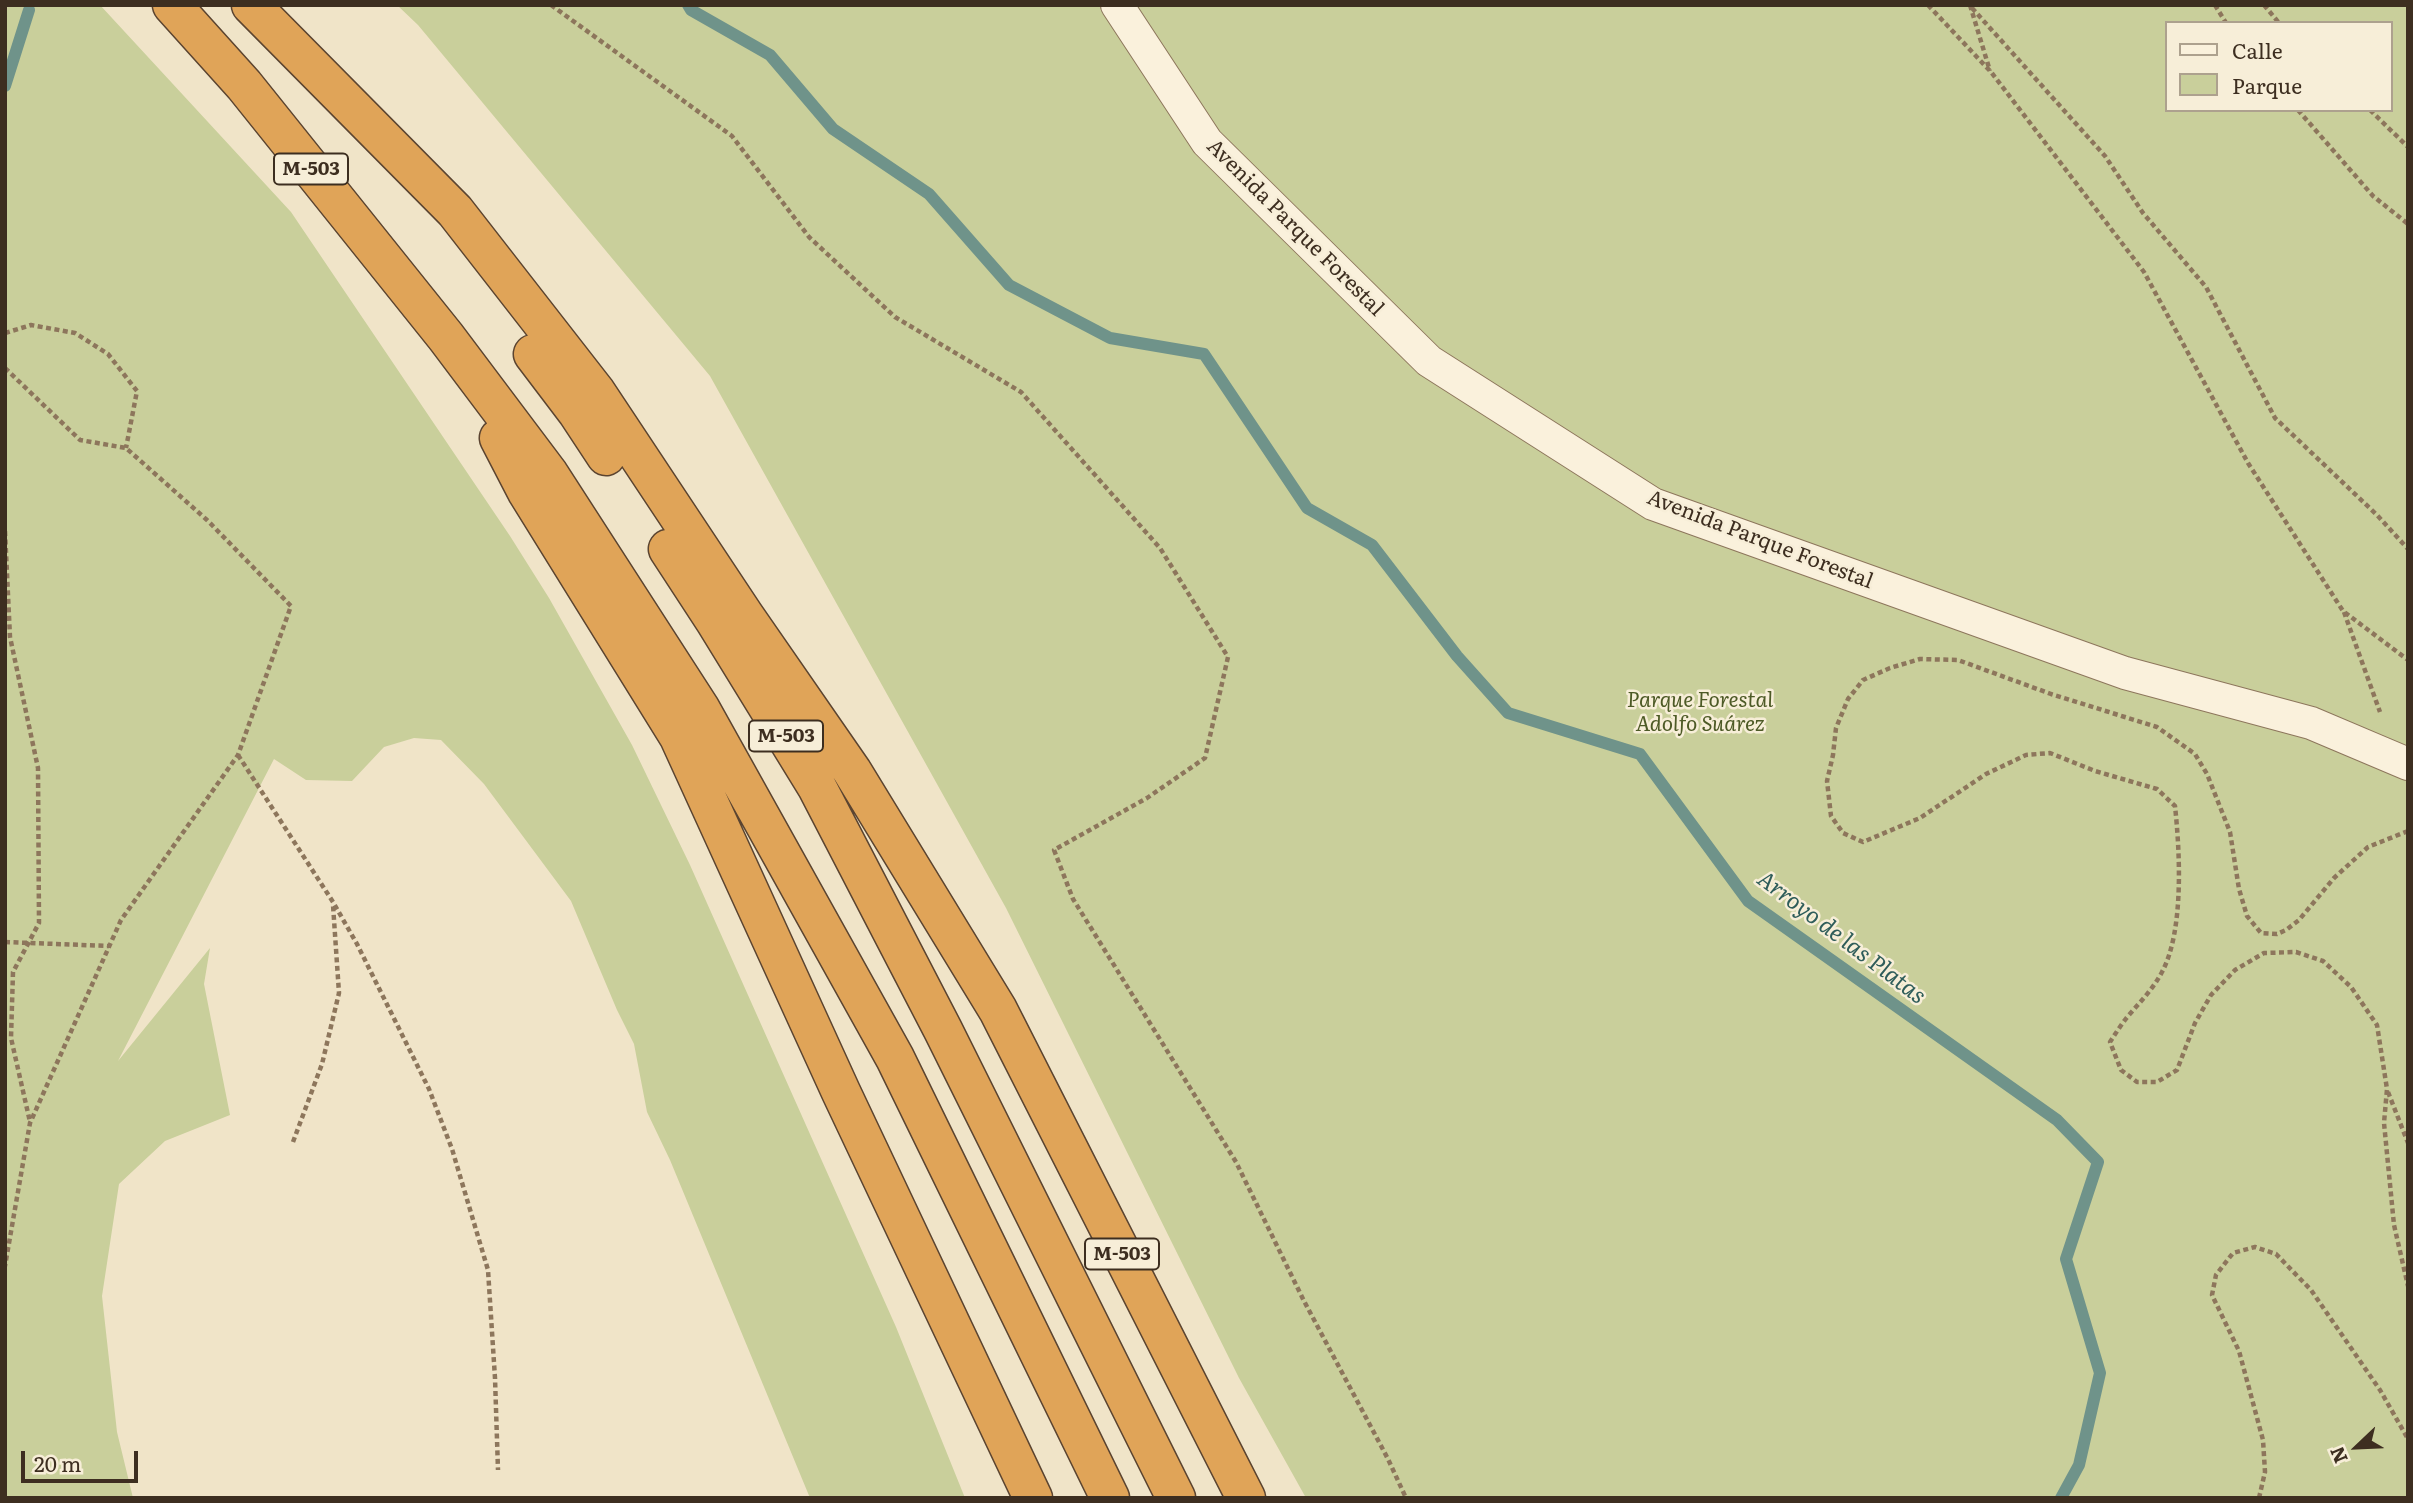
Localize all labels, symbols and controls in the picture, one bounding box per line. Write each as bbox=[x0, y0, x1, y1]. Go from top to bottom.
legend bbox=[2164, 21, 2392, 112]
text: Calle bbox=[2232, 34, 2283, 65]
text: Parque bbox=[2232, 69, 2302, 100]
street label: Avenida Parque Forestal bbox=[1201, 134, 1389, 322]
road number: M-503 bbox=[274, 154, 348, 184]
street label: Avenida Parque Forestal bbox=[1643, 485, 1877, 595]
park label: Parque Forestal Adolfo Suárez bbox=[1627, 688, 1773, 738]
road number: M-503 bbox=[749, 720, 823, 751]
water label: Arroyo de las Platas bbox=[1751, 866, 1931, 1010]
road number: M-503 bbox=[1085, 1238, 1159, 1270]
north arrow bbox=[2322, 1412, 2392, 1482]
scale bar bbox=[24, 1436, 142, 1480]
text: N bbox=[2322, 1442, 2354, 1468]
text: 20 m bbox=[34, 1447, 81, 1478]

